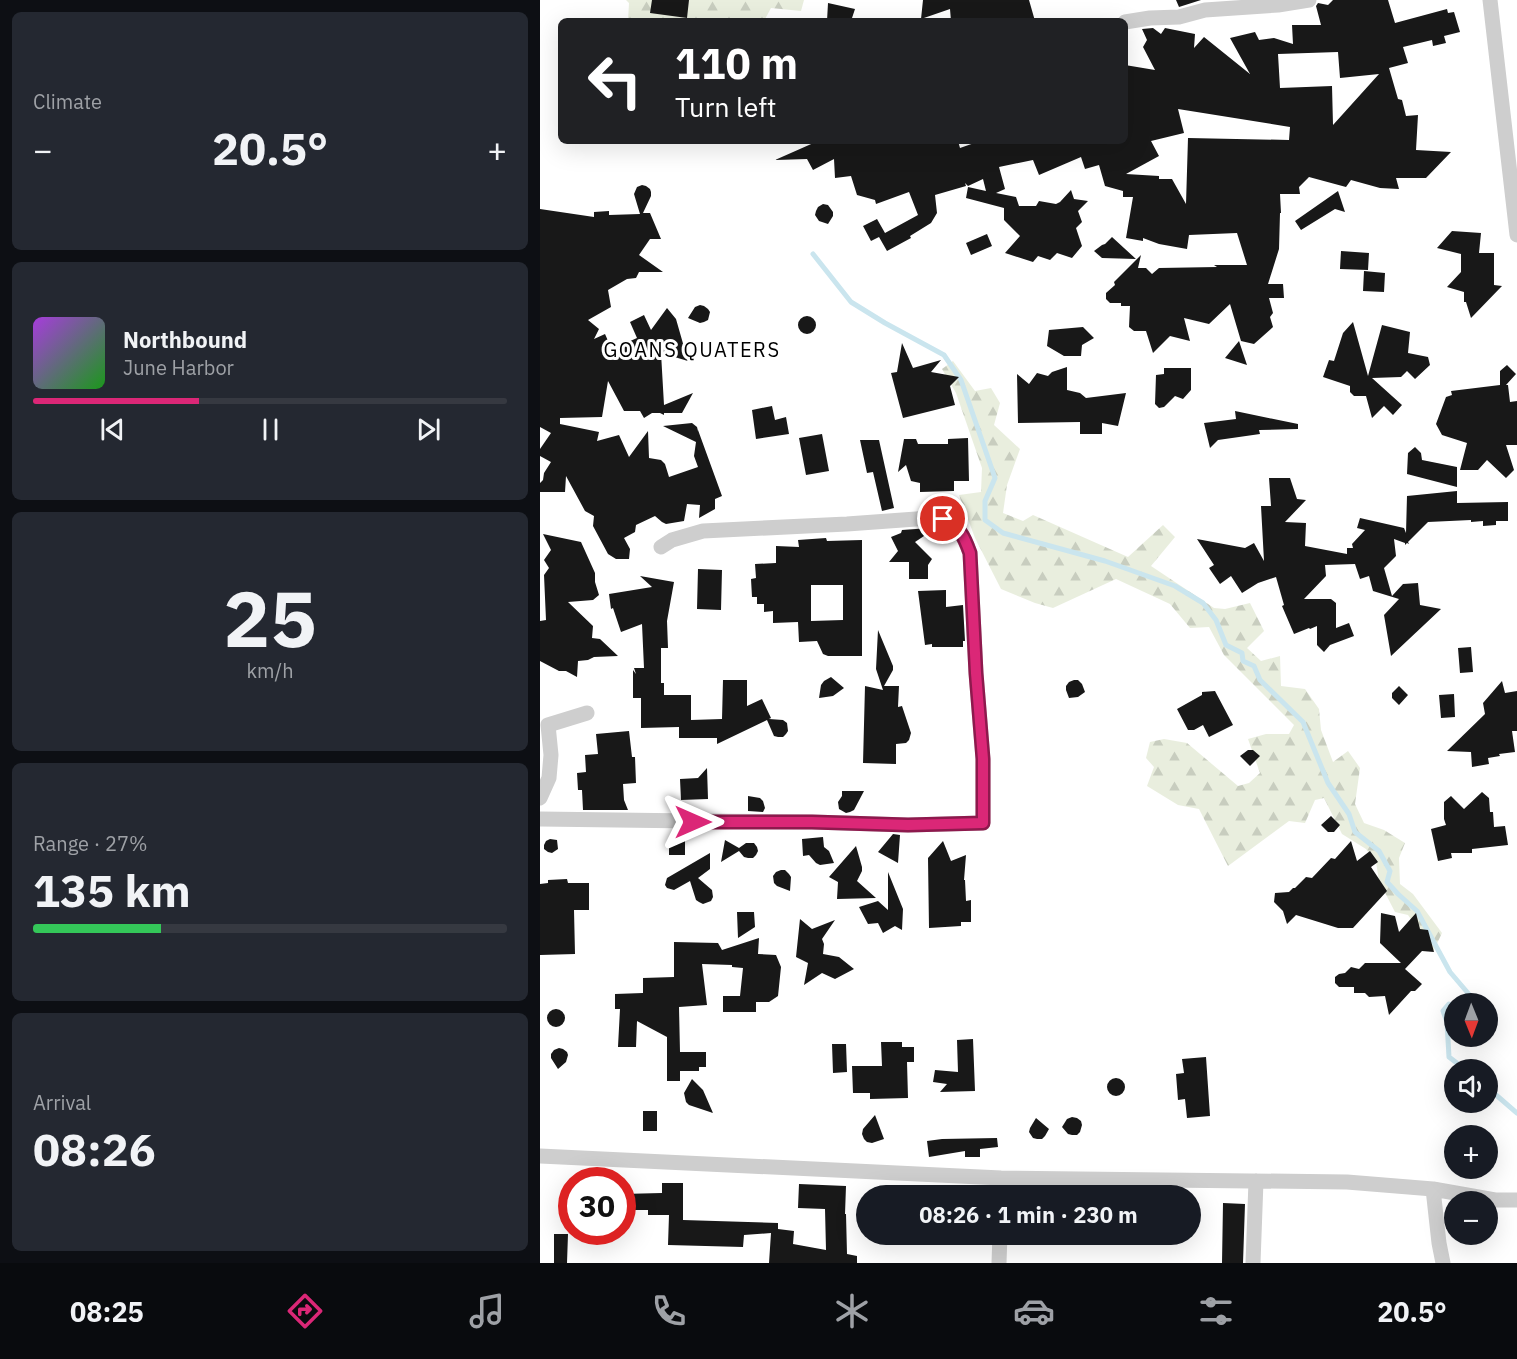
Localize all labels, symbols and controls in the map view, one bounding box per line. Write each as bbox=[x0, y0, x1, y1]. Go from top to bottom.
text: 110 m bbox=[675, 36, 798, 91]
icon: left bbox=[576, 42, 654, 120]
text: Climate bbox=[33, 88, 102, 115]
text: Turn left bbox=[675, 89, 776, 124]
text: 20.5° bbox=[212, 119, 328, 177]
text: − bbox=[33, 128, 53, 171]
text: + bbox=[487, 128, 507, 171]
text: Northbound bbox=[123, 325, 247, 354]
district label: GOANS QUATERS bbox=[603, 336, 781, 363]
text: June Harbor bbox=[123, 354, 234, 381]
icon: previous bbox=[96, 413, 129, 446]
icon: pause bbox=[254, 413, 287, 446]
icon: next bbox=[412, 413, 445, 446]
pin bbox=[917, 493, 968, 544]
icon: arrive bbox=[926, 502, 959, 535]
text: 25 bbox=[223, 567, 317, 668]
text: km/h bbox=[246, 657, 294, 684]
position arrow bbox=[661, 790, 725, 854]
text: Range · 27% bbox=[33, 830, 148, 857]
text: 135 km bbox=[33, 861, 191, 919]
north arrow bbox=[1444, 993, 1498, 1047]
map controls bbox=[1444, 993, 1498, 1245]
button: sound bbox=[1444, 1059, 1498, 1113]
text: Arrival bbox=[33, 1089, 91, 1116]
text: 08:26 bbox=[33, 1120, 156, 1178]
button: + bbox=[1444, 1125, 1498, 1179]
speed limit sign: 30 bbox=[558, 1167, 636, 1245]
button: − bbox=[1444, 1191, 1498, 1245]
text: 08:26 · 1 min · 230 m bbox=[919, 1200, 1138, 1229]
icon: directions bbox=[284, 1290, 326, 1332]
icon: music bbox=[466, 1290, 508, 1332]
icon: phone bbox=[648, 1290, 690, 1332]
icon: climate bbox=[831, 1290, 873, 1332]
icon: car bbox=[1013, 1290, 1055, 1332]
icon: filters bbox=[1195, 1290, 1237, 1332]
text: 08:25 bbox=[70, 1294, 144, 1329]
text: 20.5° bbox=[1377, 1294, 1447, 1329]

